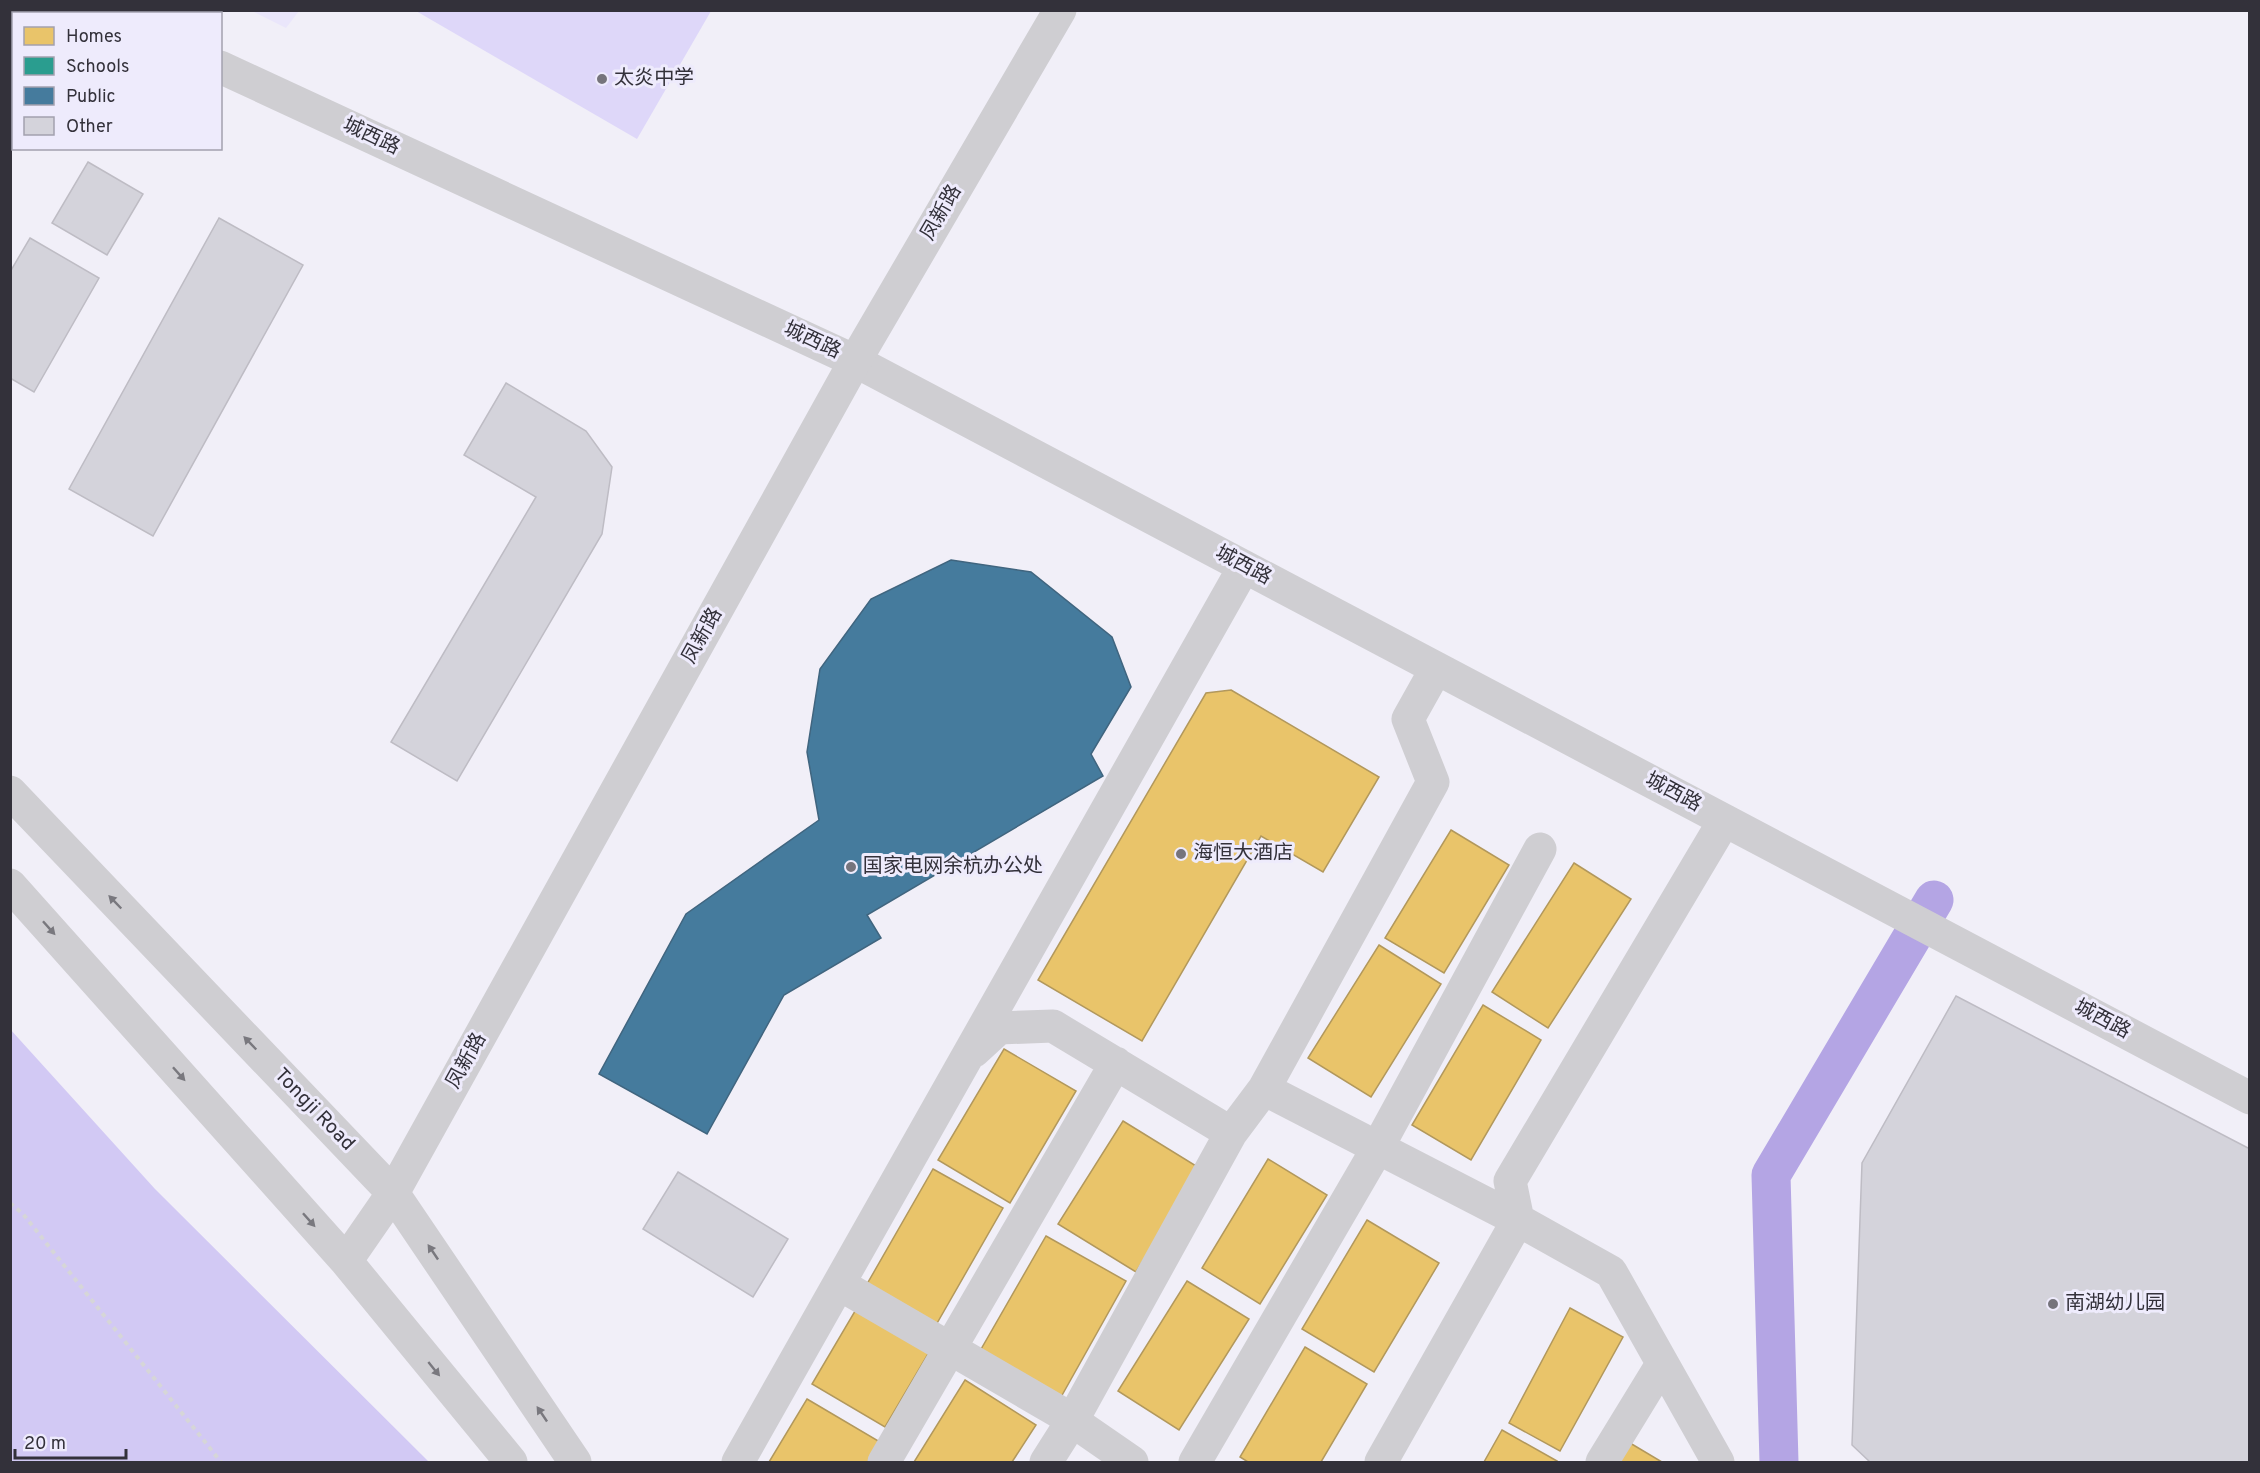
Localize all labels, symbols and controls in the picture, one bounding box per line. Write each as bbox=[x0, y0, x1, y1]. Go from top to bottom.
legend bbox=[12, 12, 222, 150]
text: Homes bbox=[66, 26, 122, 49]
text: Schools bbox=[66, 56, 129, 79]
place label: 太炎中学 bbox=[614, 66, 694, 92]
marker: 太炎中学 bbox=[595, 72, 609, 86]
text: Public bbox=[66, 86, 116, 109]
street label: 城西路 bbox=[338, 113, 404, 161]
text: Other bbox=[66, 116, 113, 139]
street label: 凤新路 bbox=[916, 181, 968, 245]
street label: 城西路 bbox=[779, 317, 845, 365]
street label: 城西路 bbox=[1210, 540, 1276, 592]
street label: 凤新路 bbox=[677, 603, 729, 669]
street label: 城西路 bbox=[1640, 767, 1706, 819]
place label: 海恒大酒店 bbox=[1193, 841, 1293, 867]
marker: 海恒大酒店 bbox=[1174, 847, 1188, 861]
place label: 国家电网余杭办公处 bbox=[863, 854, 1043, 880]
marker: 国家电网余杭办公处 bbox=[844, 860, 858, 874]
one-way arrow bbox=[109, 895, 123, 909]
one-way arrow bbox=[42, 921, 56, 936]
street label: 城西路 bbox=[2069, 994, 2135, 1046]
street label: 凤新路 bbox=[441, 1028, 493, 1094]
one-way arrow bbox=[243, 1035, 257, 1050]
street label: Tongji Road bbox=[268, 1063, 360, 1157]
one-way arrow bbox=[172, 1066, 185, 1081]
one-way arrow bbox=[302, 1212, 316, 1227]
one-way arrow bbox=[427, 1245, 439, 1261]
place label: 南湖幼儿园 bbox=[2065, 1291, 2165, 1317]
marker: 南湖幼儿园 bbox=[2046, 1297, 2060, 1311]
one-way arrow bbox=[428, 1361, 441, 1377]
one-way arrow bbox=[537, 1406, 548, 1422]
scale bar bbox=[15, 1422, 126, 1460]
text: 20 m bbox=[24, 1433, 66, 1456]

